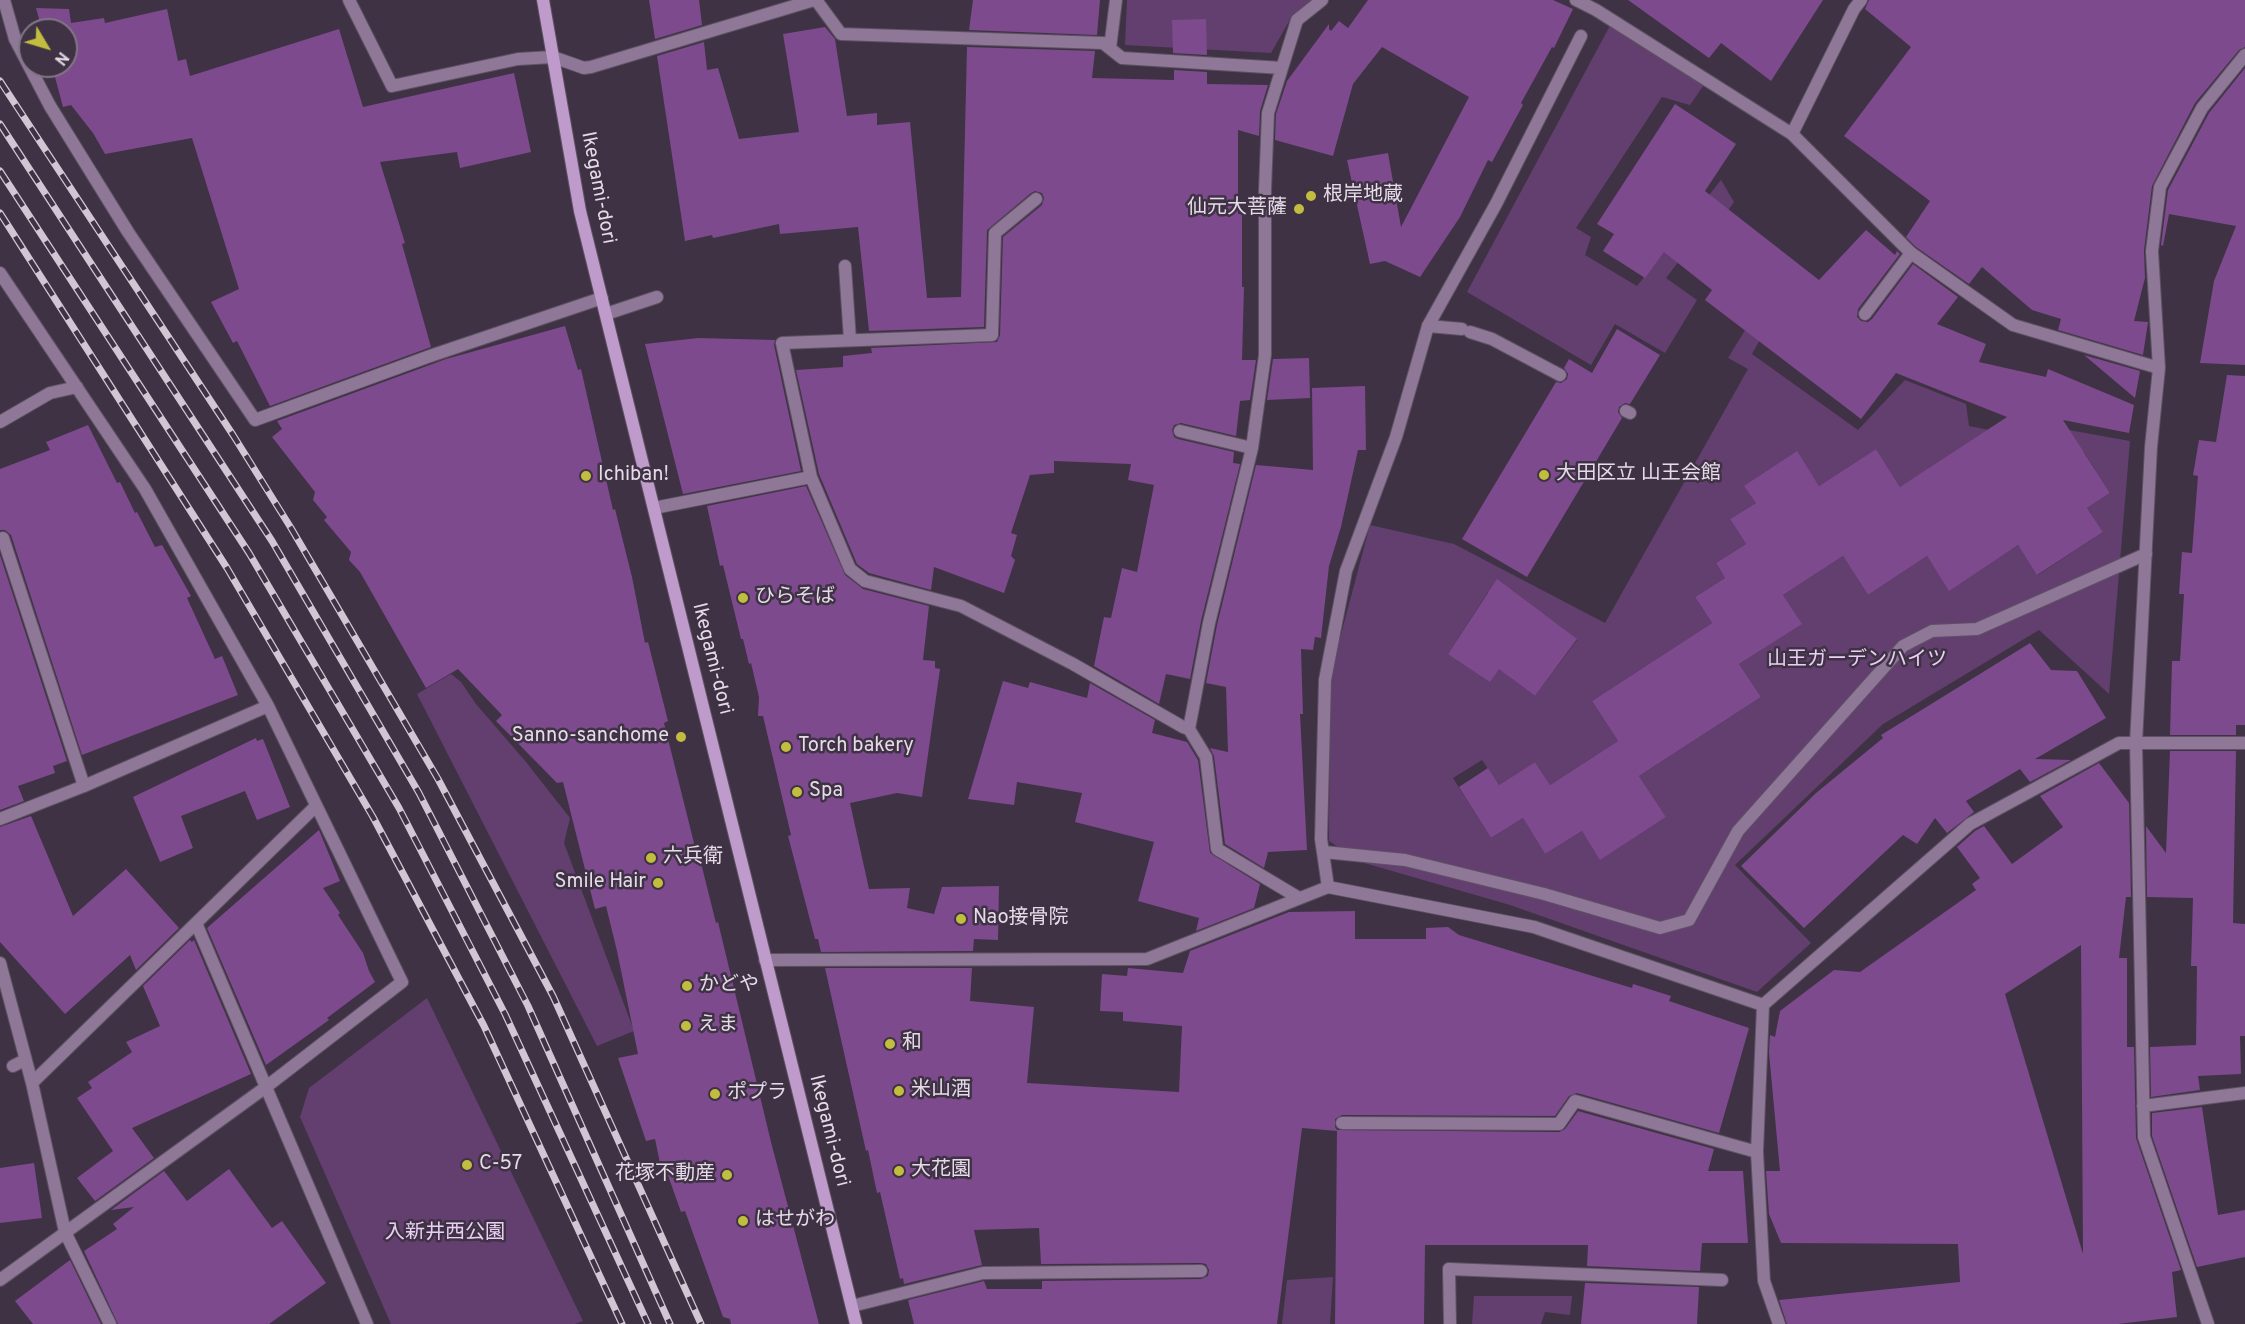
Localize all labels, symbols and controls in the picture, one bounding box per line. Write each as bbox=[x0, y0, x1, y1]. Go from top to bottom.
north arrow bbox=[18, 18, 78, 78]
text: N bbox=[49, 47, 72, 69]
street label: Ikegami-dori bbox=[574, 130, 620, 246]
place label: 根岸地蔵 bbox=[1323, 184, 1403, 208]
marker: 根岸地蔵 bbox=[1304, 189, 1318, 203]
place label: 仙元大菩薩 bbox=[1187, 197, 1287, 221]
marker: 仙元大菩薩 bbox=[1292, 202, 1306, 216]
place label: 大田区立 山王会館 bbox=[1556, 463, 1721, 487]
place label: Ichiban! bbox=[598, 464, 669, 488]
marker: 大田区立 山王会館 bbox=[1537, 468, 1551, 482]
marker: Ichiban! bbox=[579, 469, 593, 483]
place label: ひらそば bbox=[755, 586, 835, 610]
marker: ひらそば bbox=[736, 591, 750, 605]
street label: Ikegami-dori bbox=[686, 601, 736, 717]
park label: 山王ガーデンハイツ bbox=[1767, 649, 1947, 673]
place label: Sanno-sanchome bbox=[512, 725, 669, 749]
marker: Sanno-sanchome bbox=[674, 730, 688, 744]
place label: Torch bakery bbox=[798, 735, 914, 759]
marker: Torch bakery bbox=[779, 740, 793, 754]
place label: Spa bbox=[809, 780, 843, 804]
marker: Spa bbox=[790, 785, 804, 799]
place label: 六兵衛 bbox=[663, 846, 723, 870]
marker: 六兵衛 bbox=[644, 851, 658, 865]
place label: Smile Hair bbox=[555, 871, 646, 895]
marker: Smile Hair bbox=[651, 876, 665, 890]
place label: Nao接骨院 bbox=[973, 907, 1069, 931]
marker: Nao接骨院 bbox=[954, 912, 968, 926]
place label: かどや bbox=[699, 974, 759, 998]
marker: かどや bbox=[680, 979, 694, 993]
place label: えま bbox=[698, 1014, 738, 1038]
marker: えま bbox=[679, 1019, 693, 1033]
place label: 和 bbox=[902, 1032, 922, 1056]
marker: 和 bbox=[883, 1037, 897, 1051]
street label: Ikegami-dori bbox=[803, 1073, 853, 1189]
place label: 米山酒 bbox=[911, 1079, 971, 1103]
place label: ポプラ bbox=[727, 1082, 787, 1106]
marker: 米山酒 bbox=[892, 1084, 906, 1098]
marker: ポプラ bbox=[708, 1087, 722, 1101]
place label: C-57 bbox=[479, 1153, 522, 1177]
marker: C-57 bbox=[460, 1158, 474, 1172]
place label: 大花園 bbox=[911, 1159, 971, 1183]
place label: 花塚不動産 bbox=[615, 1163, 715, 1187]
marker: 大花園 bbox=[892, 1164, 906, 1178]
marker: 花塚不動産 bbox=[720, 1168, 734, 1182]
place label: はせがわ bbox=[755, 1209, 835, 1233]
marker: はせがわ bbox=[736, 1214, 750, 1228]
park label: 入新井西公園 bbox=[385, 1222, 505, 1246]

